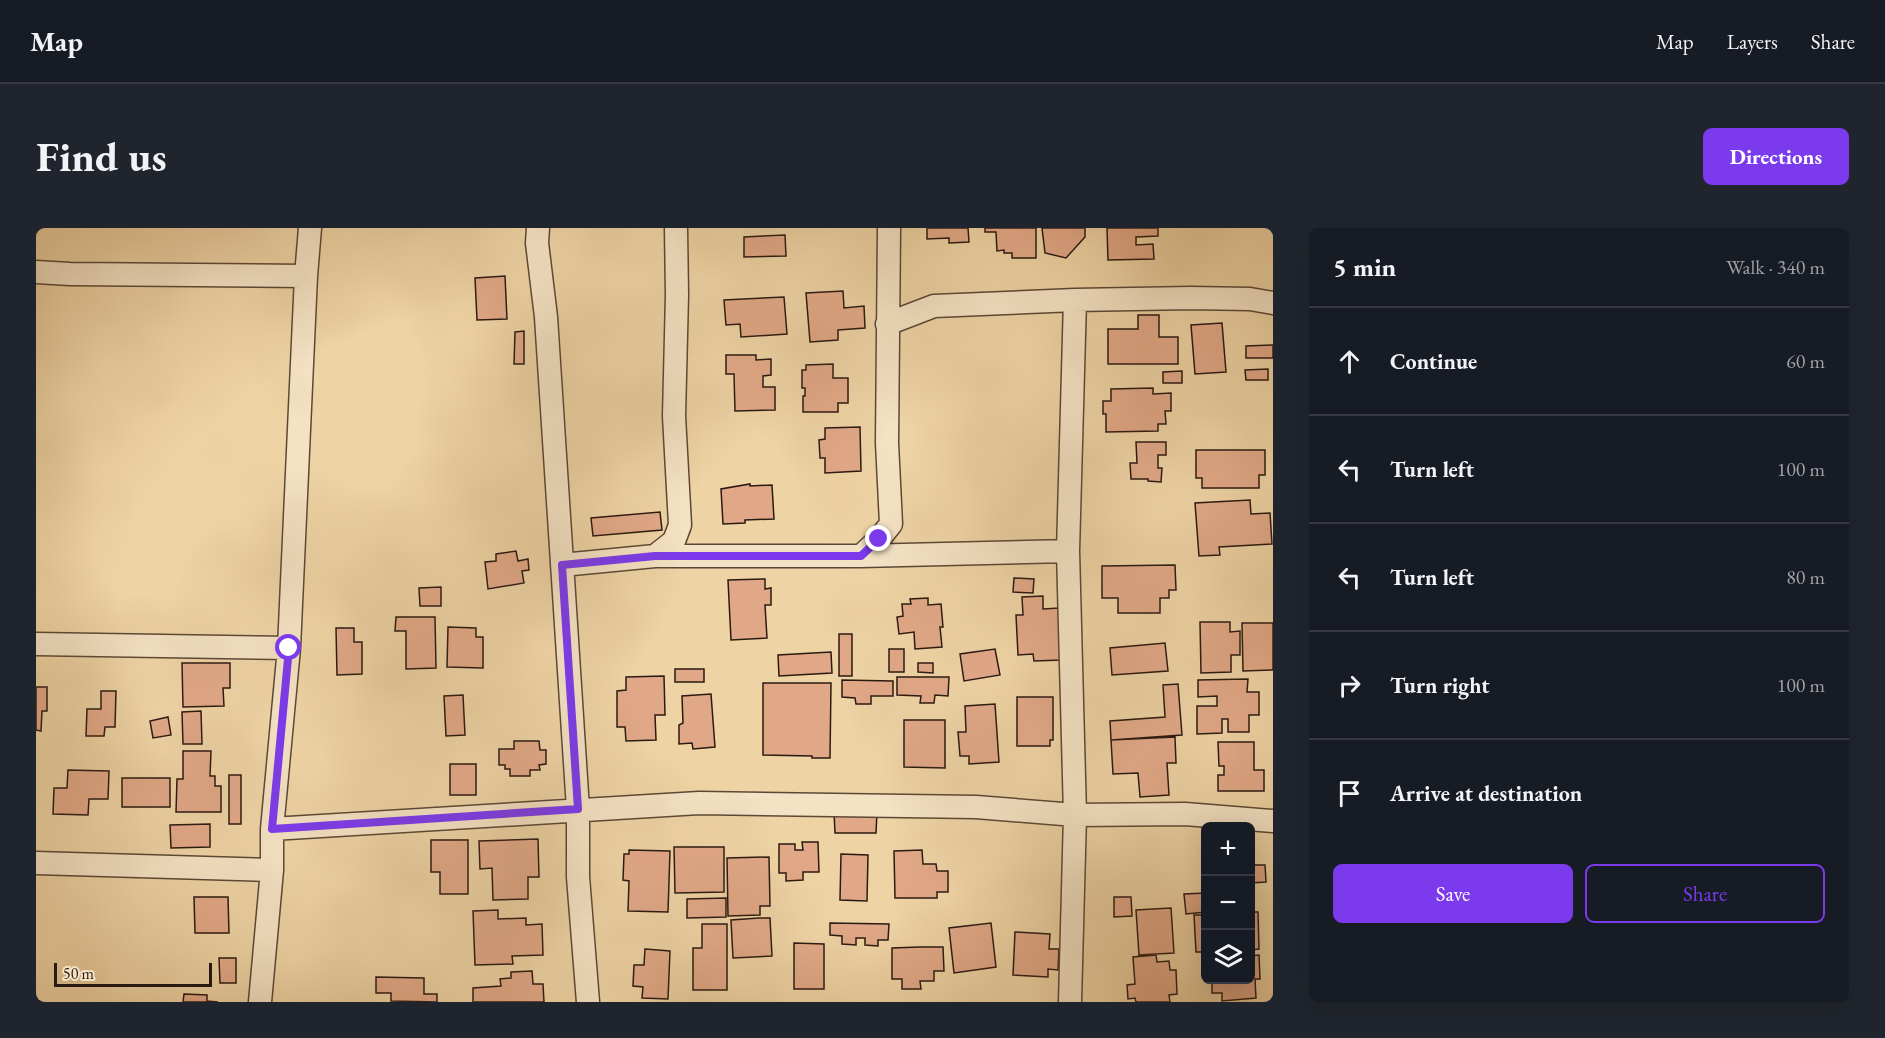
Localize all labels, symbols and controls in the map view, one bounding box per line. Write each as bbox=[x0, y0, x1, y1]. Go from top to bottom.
text: Map bbox=[30, 23, 83, 59]
text: Map bbox=[1656, 28, 1694, 55]
text: Layers bbox=[1727, 28, 1778, 55]
text: Share bbox=[1811, 28, 1855, 55]
button: Directions bbox=[1703, 128, 1849, 185]
text: Find us bbox=[36, 129, 167, 184]
text: 5 min bbox=[1333, 250, 1396, 284]
text: Walk · 340 m bbox=[1726, 254, 1825, 280]
icon: ahead bbox=[1333, 345, 1366, 378]
text: Continue bbox=[1390, 347, 1477, 376]
text: 60 m bbox=[1786, 348, 1825, 374]
icon: left bbox=[1333, 453, 1366, 486]
text: Turn left bbox=[1390, 455, 1474, 484]
text: 100 m bbox=[1777, 456, 1825, 482]
route end bbox=[865, 525, 891, 551]
icon: left bbox=[1333, 561, 1366, 594]
text: Turn left bbox=[1390, 563, 1474, 592]
text: 80 m bbox=[1786, 564, 1825, 590]
route start bbox=[275, 634, 301, 660]
icon: right bbox=[1333, 669, 1366, 702]
text: Turn right bbox=[1390, 671, 1489, 700]
text: 100 m bbox=[1777, 672, 1825, 698]
icon: arrive bbox=[1333, 777, 1366, 810]
text: Arrive at destination bbox=[1390, 779, 1582, 808]
map controls bbox=[1201, 822, 1255, 984]
button: + bbox=[1201, 822, 1255, 876]
button: Save bbox=[1333, 864, 1573, 923]
button: Share bbox=[1585, 864, 1825, 923]
button: − bbox=[1201, 876, 1255, 930]
button: layers bbox=[1201, 930, 1255, 984]
scale bar bbox=[54, 960, 212, 988]
text: 50 m bbox=[63, 963, 94, 984]

